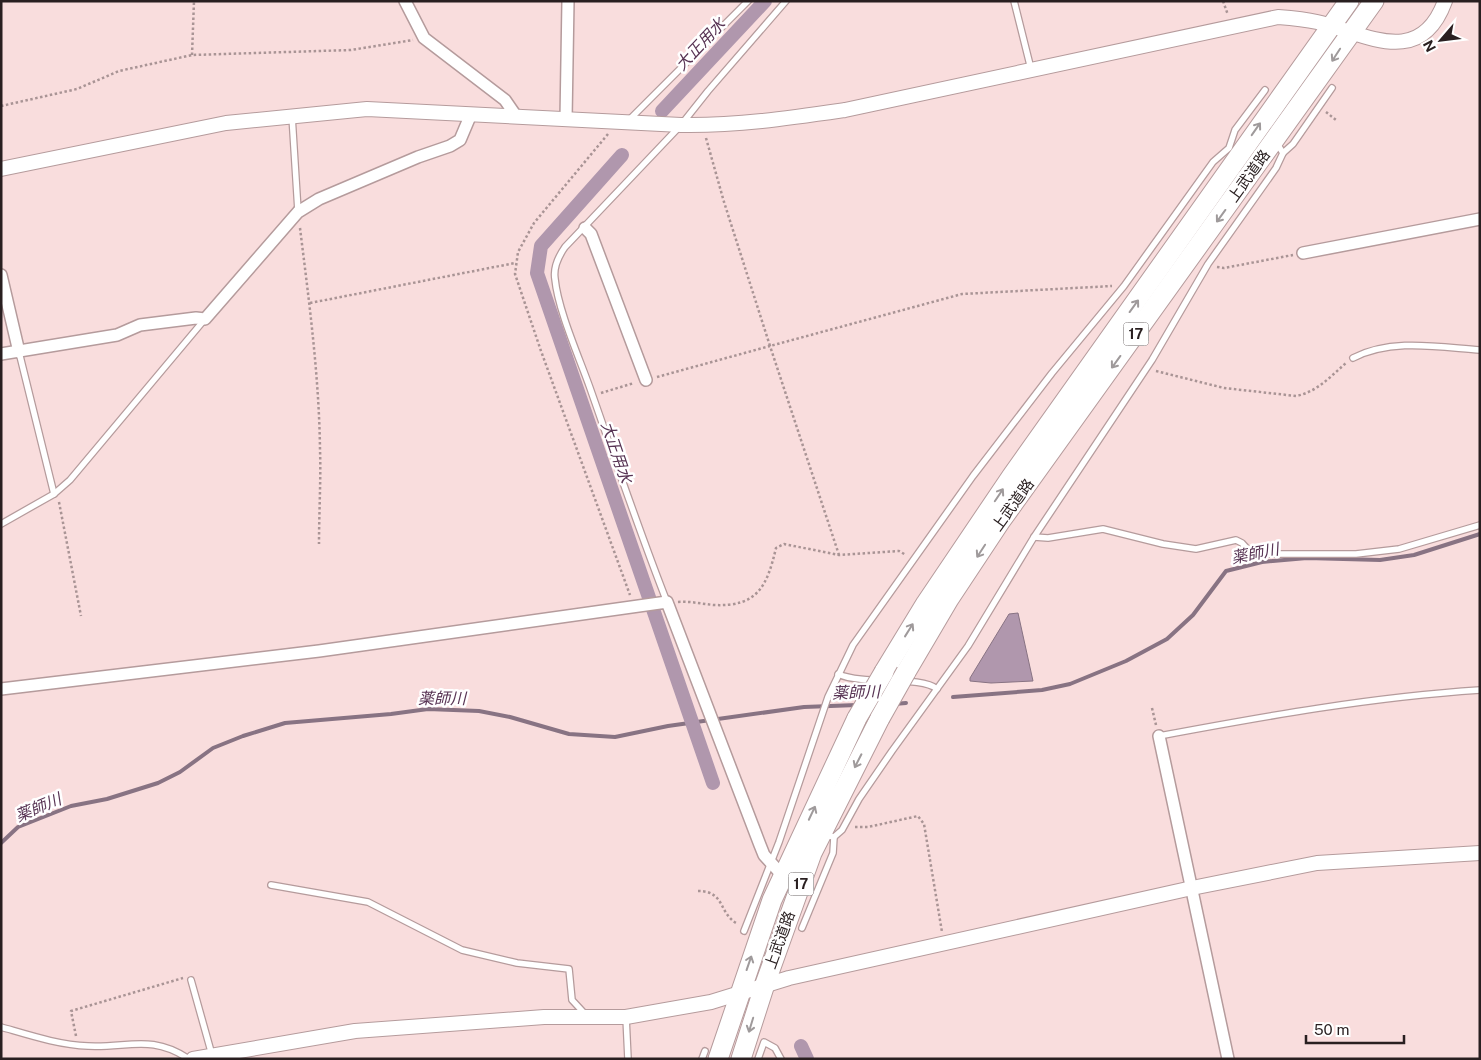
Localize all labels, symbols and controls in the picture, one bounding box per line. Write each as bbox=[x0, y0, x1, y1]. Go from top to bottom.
water label: 大正用水 bbox=[672, 13, 730, 74]
north arrow bbox=[1416, 15, 1466, 65]
text: N bbox=[1420, 38, 1439, 55]
one-way arrow bbox=[1331, 48, 1341, 62]
one-way arrow bbox=[1251, 123, 1262, 136]
street label: 上武道路 bbox=[1224, 146, 1273, 205]
one-way arrow bbox=[1216, 209, 1226, 223]
one-way arrow bbox=[1129, 299, 1139, 313]
road number: 17 bbox=[1124, 322, 1148, 346]
one-way arrow bbox=[1111, 355, 1121, 369]
water label: 大正用水 bbox=[597, 419, 637, 487]
street label: 上武道路 bbox=[988, 475, 1037, 534]
one-way arrow bbox=[994, 488, 1004, 502]
water label: 薬師川 bbox=[1230, 539, 1282, 567]
one-way arrow bbox=[975, 544, 986, 558]
one-way arrow bbox=[904, 624, 914, 638]
water label: 薬師川 bbox=[832, 682, 882, 703]
water label: 薬師川 bbox=[418, 689, 468, 708]
one-way arrow bbox=[853, 753, 863, 768]
water label: 薬師川 bbox=[12, 789, 66, 826]
one-way arrow bbox=[807, 805, 817, 820]
road number: 17 bbox=[788, 872, 814, 896]
street label: 上武道路 bbox=[761, 909, 798, 971]
one-way arrow bbox=[745, 955, 755, 971]
scale bar bbox=[1306, 1012, 1404, 1044]
one-way arrow bbox=[746, 1016, 756, 1032]
text: 50 m bbox=[1314, 1021, 1349, 1038]

